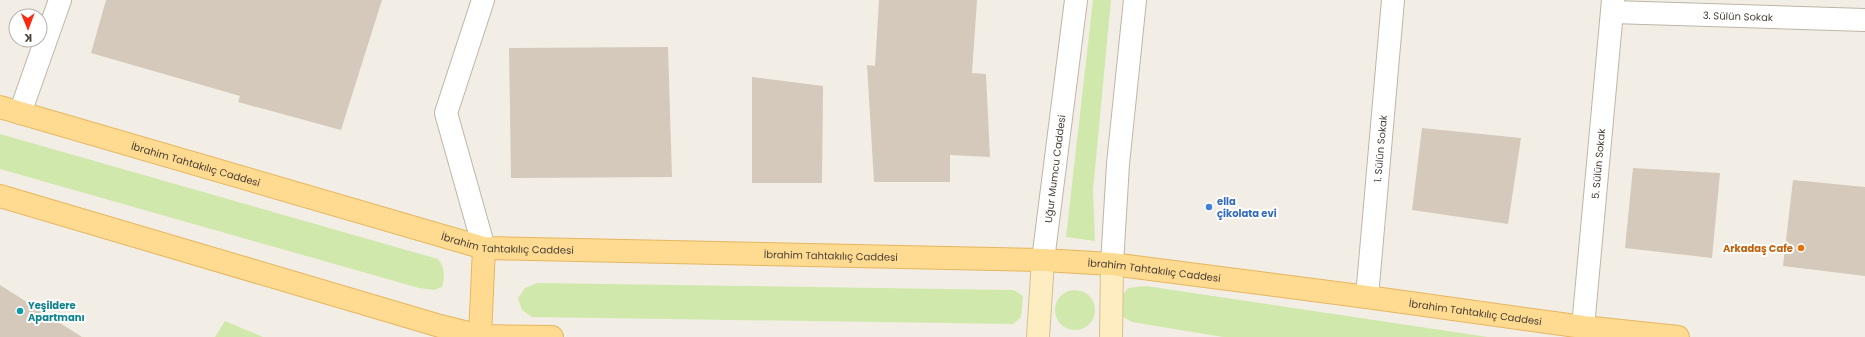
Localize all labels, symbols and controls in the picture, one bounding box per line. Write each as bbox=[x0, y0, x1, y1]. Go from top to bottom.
street label: 3. Sülün Sokak bbox=[1703, 7, 1774, 25]
north arrow bbox=[8, 8, 48, 48]
text: K bbox=[24, 30, 32, 46]
street label: 1. Sülün Sokak bbox=[1370, 113, 1390, 183]
street label: Uğur Mumcu Caddesi bbox=[1040, 114, 1069, 224]
street label: 5. Sülün Sokak bbox=[1587, 127, 1609, 200]
street label: İbrahim Tahtakılıç Caddesi bbox=[130, 138, 262, 190]
place label: ella çikolata evi bbox=[1217, 194, 1277, 221]
marker: ella çikolata evi bbox=[1204, 202, 1214, 212]
street label: İbrahim Tahtakılıç Caddesi bbox=[440, 228, 574, 257]
place label: Arkadaş Cafe bbox=[1723, 241, 1793, 256]
marker: Arkadaş Cafe bbox=[1796, 243, 1806, 253]
street label: İbrahim Tahtakılıç Caddesi bbox=[764, 247, 898, 264]
street label: İbrahim Tahtakılıç Caddesi bbox=[1087, 255, 1222, 285]
street label: İbrahim Tahtakılıç Caddesi bbox=[1408, 295, 1543, 329]
place label: Yeşildere Apartmanı bbox=[28, 298, 85, 325]
marker: Yeşildere Apartmanı bbox=[15, 306, 25, 316]

